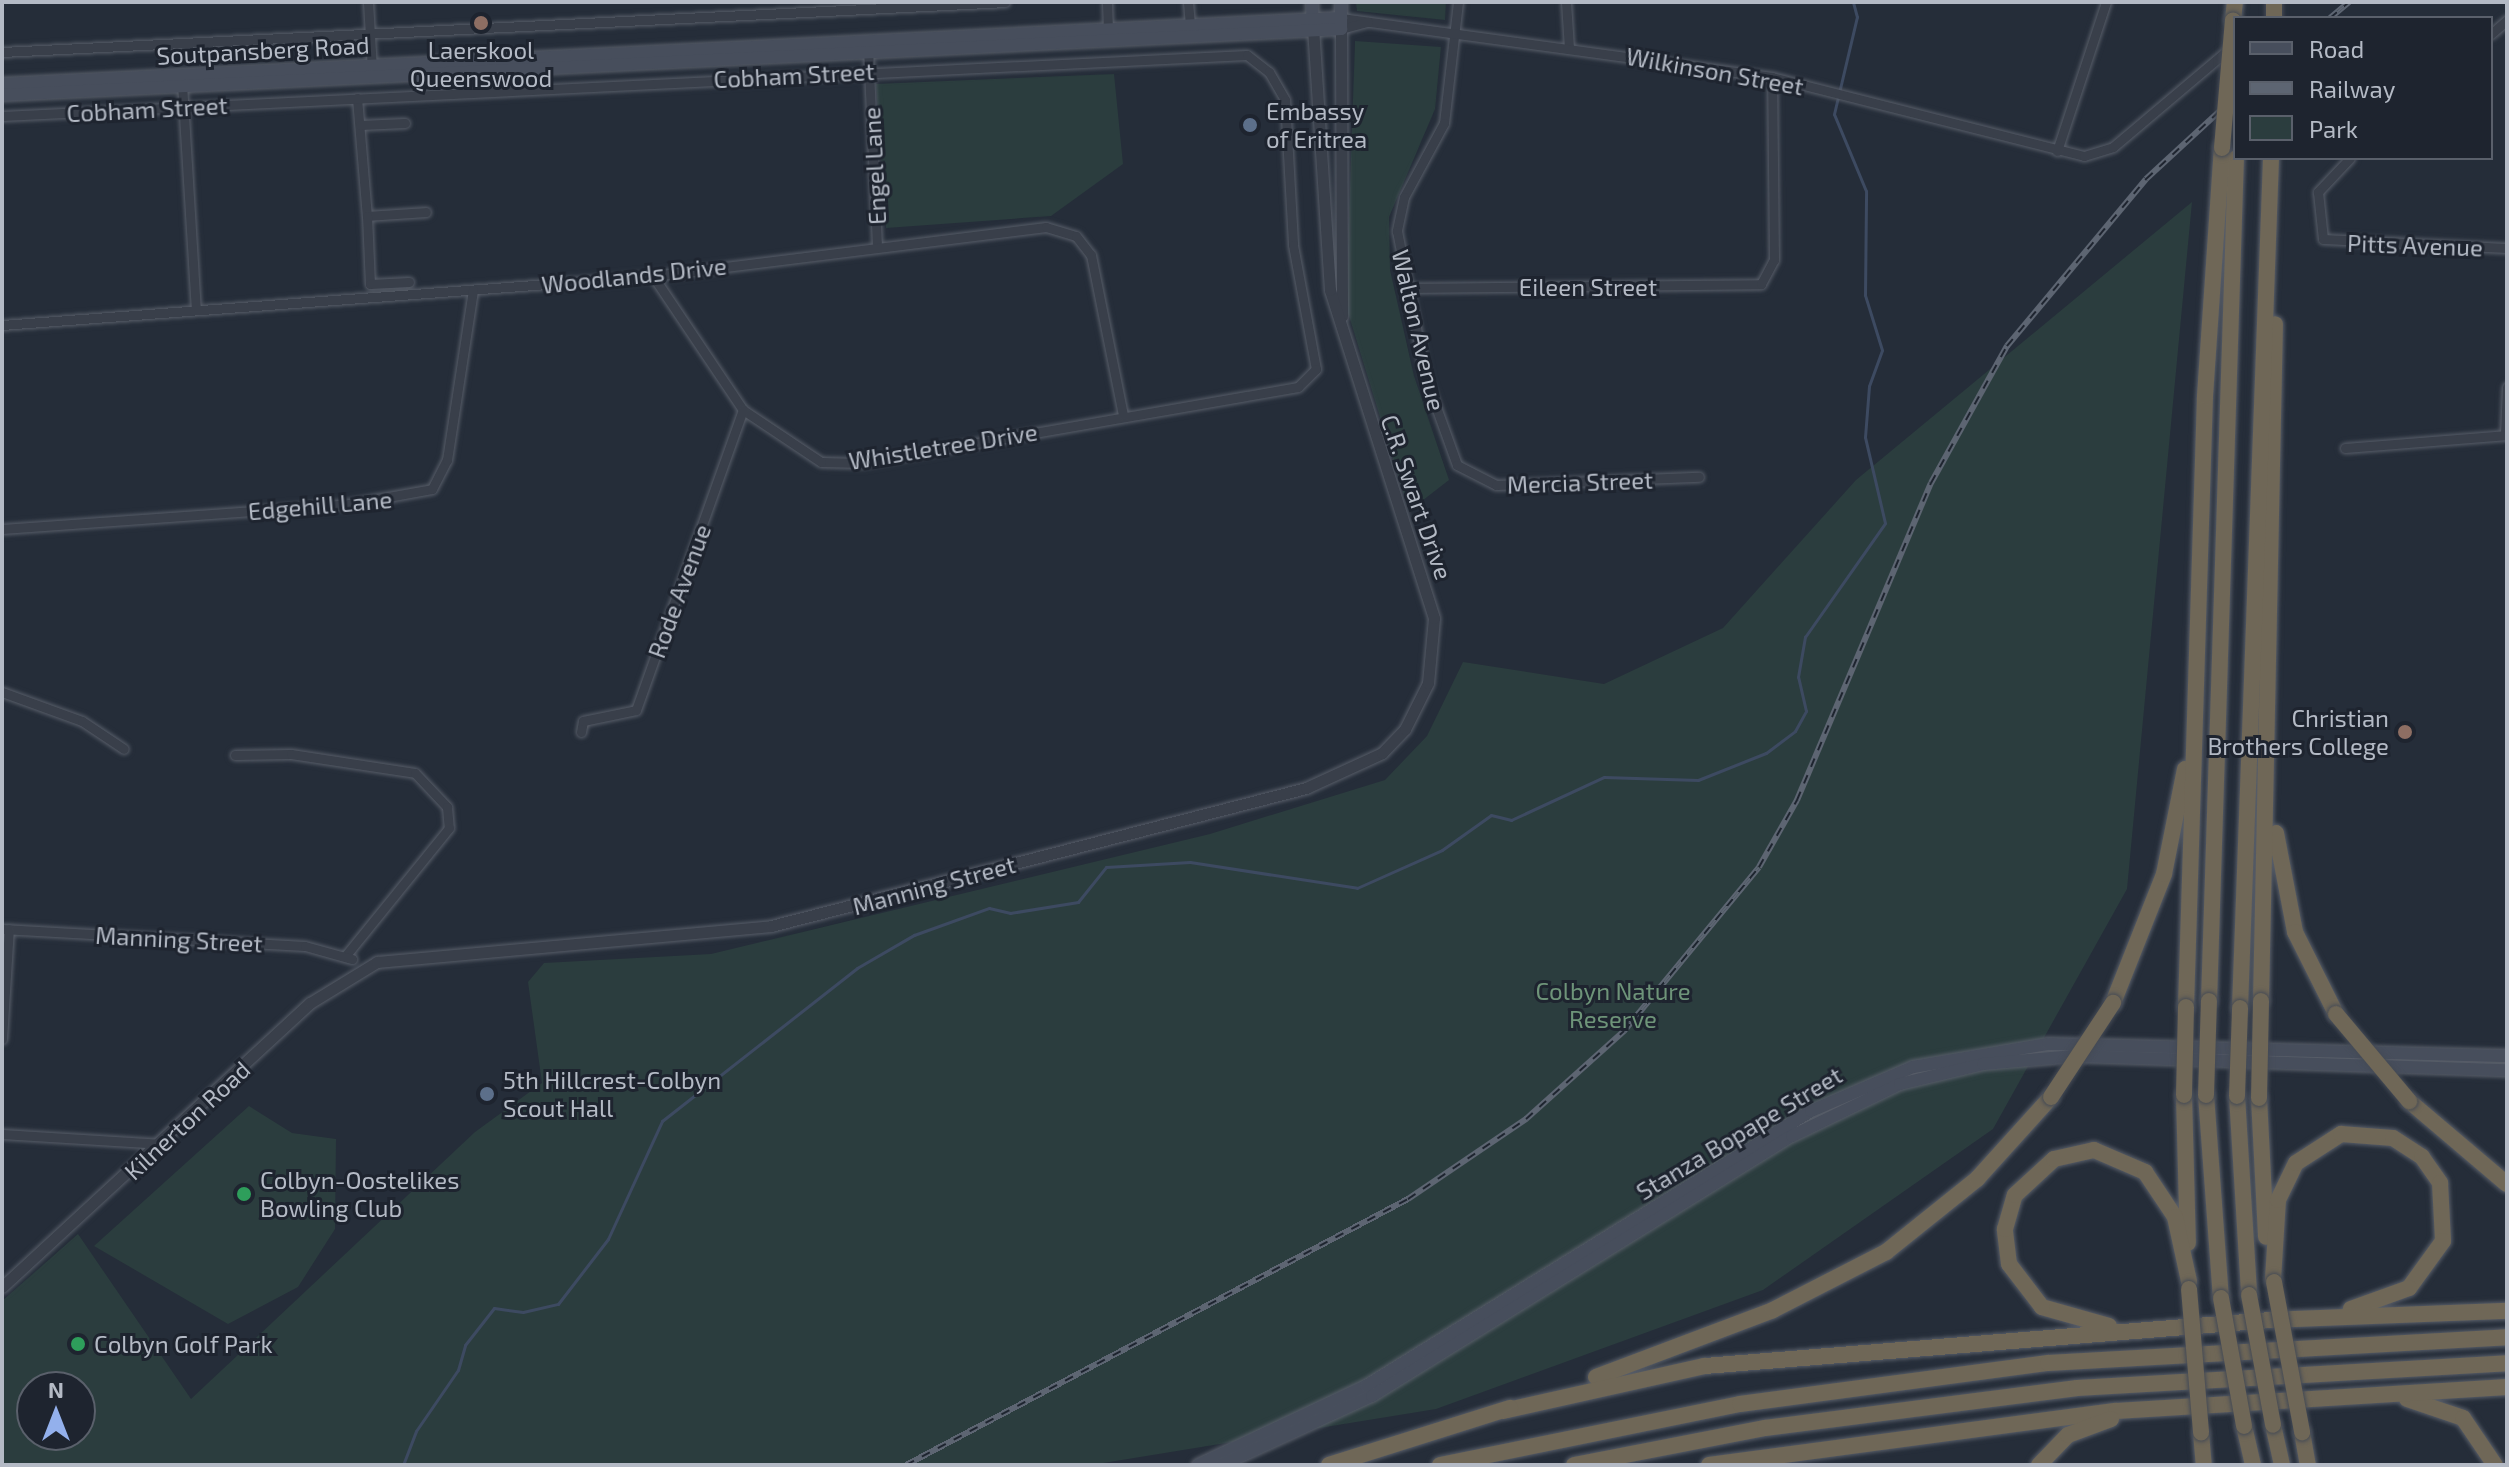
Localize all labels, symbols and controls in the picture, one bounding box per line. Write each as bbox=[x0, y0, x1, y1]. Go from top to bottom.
marker: Laerskool Queenswood bbox=[472, 14, 490, 32]
legend bbox=[2233, 16, 2493, 160]
street label: Soutpansberg Road bbox=[156, 30, 370, 70]
text: Road bbox=[2309, 34, 2364, 63]
place label: Laerskool Queenswood bbox=[410, 36, 552, 92]
street label: Wilkinson Street bbox=[1624, 41, 1806, 101]
street label: Cobham Street bbox=[713, 56, 875, 94]
text: Railway bbox=[2309, 74, 2395, 103]
street label: Cobham Street bbox=[66, 90, 228, 128]
place label: Embassy of Eritrea bbox=[1266, 97, 1368, 153]
street label: Engel Lane bbox=[857, 106, 891, 226]
text: Park bbox=[2309, 114, 2358, 143]
marker: Embassy of Eritrea bbox=[1241, 116, 1259, 134]
street label: Pitts Avenue bbox=[2346, 228, 2484, 262]
street label: Walton Avenue bbox=[1386, 246, 1452, 414]
street label: Woodlands Drive bbox=[540, 251, 728, 299]
street label: Eileen Street bbox=[1519, 273, 1657, 301]
street label: C.R. Swart Drive bbox=[1375, 411, 1459, 583]
street label: Whistletree Drive bbox=[847, 417, 1039, 475]
street label: Mercia Street bbox=[1506, 465, 1654, 499]
street label: Edgehill Lane bbox=[246, 484, 394, 526]
street label: Rode Avenue bbox=[641, 520, 717, 662]
place label: Christian Brothers College bbox=[2207, 704, 2389, 760]
marker: Christian Brothers College bbox=[2396, 723, 2414, 741]
street label: Manning Street bbox=[849, 849, 1019, 921]
street label: Manning Street bbox=[95, 920, 263, 958]
park label: Colbyn Nature Reserve bbox=[1535, 977, 1691, 1033]
street label: Kilnerton Road bbox=[118, 1055, 256, 1185]
street label: Stanza Bopape Street bbox=[1631, 1060, 1847, 1206]
place label: 5th Hillcrest-Colbyn Scout Hall bbox=[503, 1066, 721, 1122]
marker: 5th Hillcrest-Colbyn Scout Hall bbox=[478, 1085, 496, 1103]
place label: Colbyn-Oostelikes Bowling Club bbox=[260, 1166, 459, 1222]
marker: Colbyn-Oostelikes Bowling Club bbox=[235, 1185, 253, 1203]
place label: Colbyn Golf Park bbox=[94, 1330, 273, 1358]
marker: Colbyn Golf Park bbox=[69, 1335, 87, 1353]
north arrow bbox=[16, 1371, 96, 1451]
text: N bbox=[48, 1376, 64, 1402]

